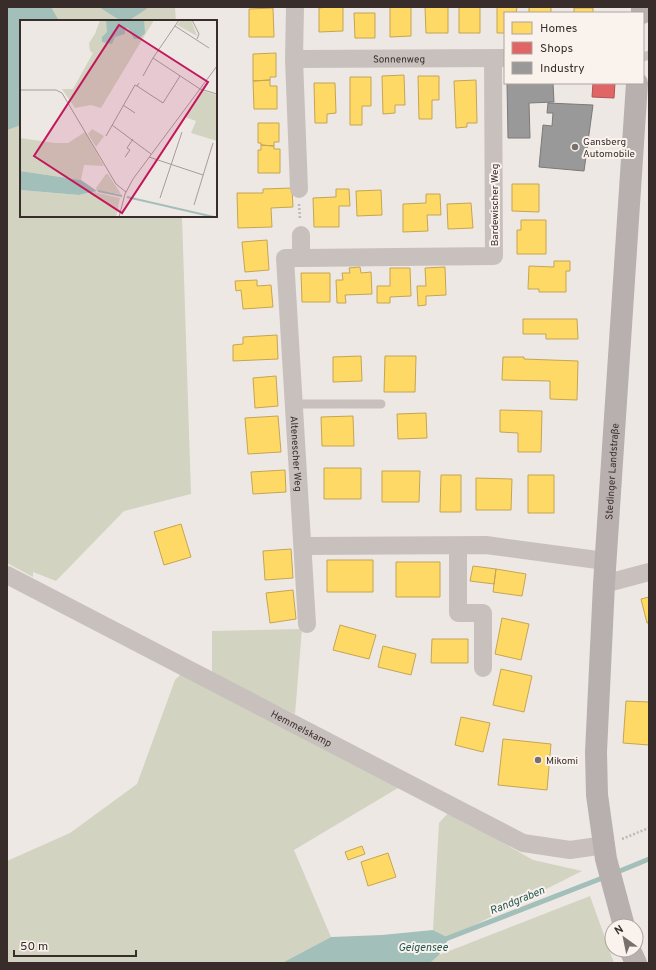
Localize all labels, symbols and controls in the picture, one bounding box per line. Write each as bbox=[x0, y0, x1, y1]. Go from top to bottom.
legend bbox=[504, 12, 644, 84]
inset map bbox=[20, 20, 217, 217]
text: Homes bbox=[540, 21, 577, 37]
text: Shops bbox=[540, 41, 573, 57]
street label: Sonnenweg bbox=[373, 53, 425, 67]
text: Industry bbox=[540, 61, 585, 77]
place label: Gansberg Automobile bbox=[583, 136, 635, 161]
marker: Gansberg Automobile bbox=[570, 142, 580, 152]
street label: Bardewischer Weg bbox=[489, 164, 502, 246]
street label: Altenescher Weg bbox=[286, 415, 304, 492]
street label: Stedinger Landstraße bbox=[603, 423, 623, 520]
street label: Hemmelskamp bbox=[268, 708, 334, 751]
marker: Mikomi bbox=[533, 755, 543, 765]
place label: Mikomi bbox=[546, 755, 578, 768]
water label: Randgraben bbox=[488, 884, 547, 918]
north arrow bbox=[604, 918, 644, 958]
text: N bbox=[612, 922, 626, 938]
scale bar bbox=[14, 932, 136, 958]
text: 50 m bbox=[20, 939, 48, 955]
water label: Geigensee bbox=[398, 941, 448, 955]

